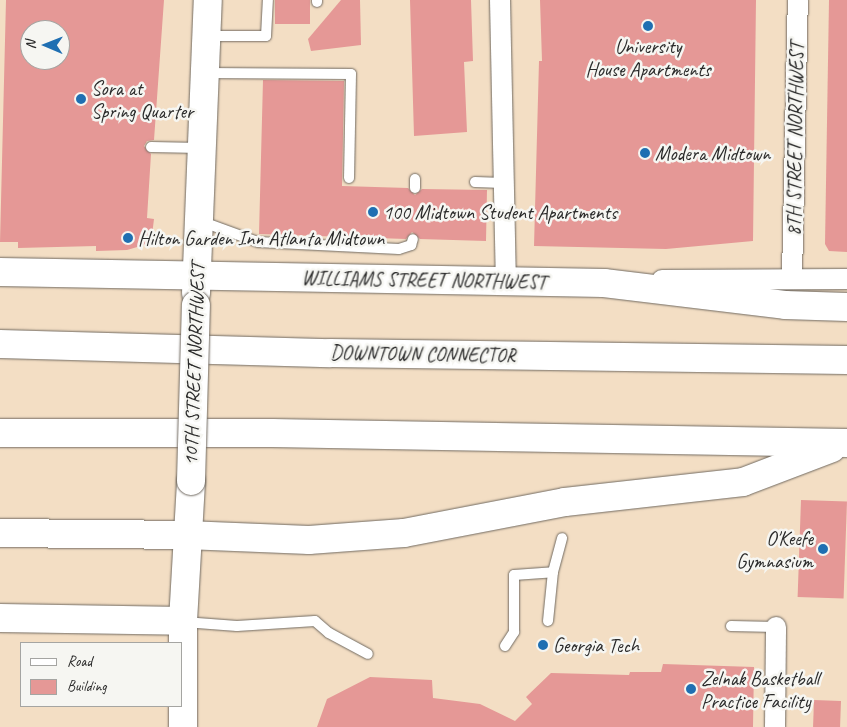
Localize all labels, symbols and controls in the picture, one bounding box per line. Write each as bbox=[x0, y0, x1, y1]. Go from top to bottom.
north arrow bbox=[20, 20, 70, 70]
marker: University House Apartments bbox=[642, 20, 654, 32]
place label: University House Apartments bbox=[586, 34, 710, 81]
text: N bbox=[22, 40, 39, 49]
street label: 8TH STREET NORTHWEST bbox=[781, 42, 809, 236]
place label: Sora at Spring Quarter bbox=[91, 76, 193, 123]
marker: Sora at Spring Quarter bbox=[75, 93, 87, 105]
place label: Modera Midtown bbox=[655, 141, 770, 165]
marker: Modera Midtown bbox=[639, 147, 651, 159]
place label: 100 Midtown Student Apartments bbox=[383, 200, 618, 224]
marker: 100 Midtown Student Apartments bbox=[367, 206, 379, 218]
place label: Hilton Garden Inn Atlanta Midtown bbox=[138, 226, 385, 250]
marker: Hilton Garden Inn Atlanta Midtown bbox=[122, 232, 134, 244]
street label: 10TH STREET NORTHWEST bbox=[178, 262, 210, 466]
street label: WILLIAMS STREET NORTHWEST bbox=[302, 266, 546, 294]
street label: DOWNTOWN CONNECTOR bbox=[330, 340, 516, 368]
place label: O'Keefe Gymnasium bbox=[736, 526, 813, 573]
marker: O'Keefe Gymnasium bbox=[817, 543, 829, 555]
place label: Georgia Tech bbox=[553, 633, 638, 657]
marker: Georgia Tech bbox=[537, 639, 549, 651]
legend bbox=[20, 642, 182, 707]
text: Road bbox=[67, 652, 92, 671]
place label: Zelnak Basketball Practice Facility bbox=[701, 666, 820, 713]
text: Building bbox=[67, 677, 106, 696]
marker: Zelnak Basketball Practice Facility bbox=[685, 683, 697, 695]

